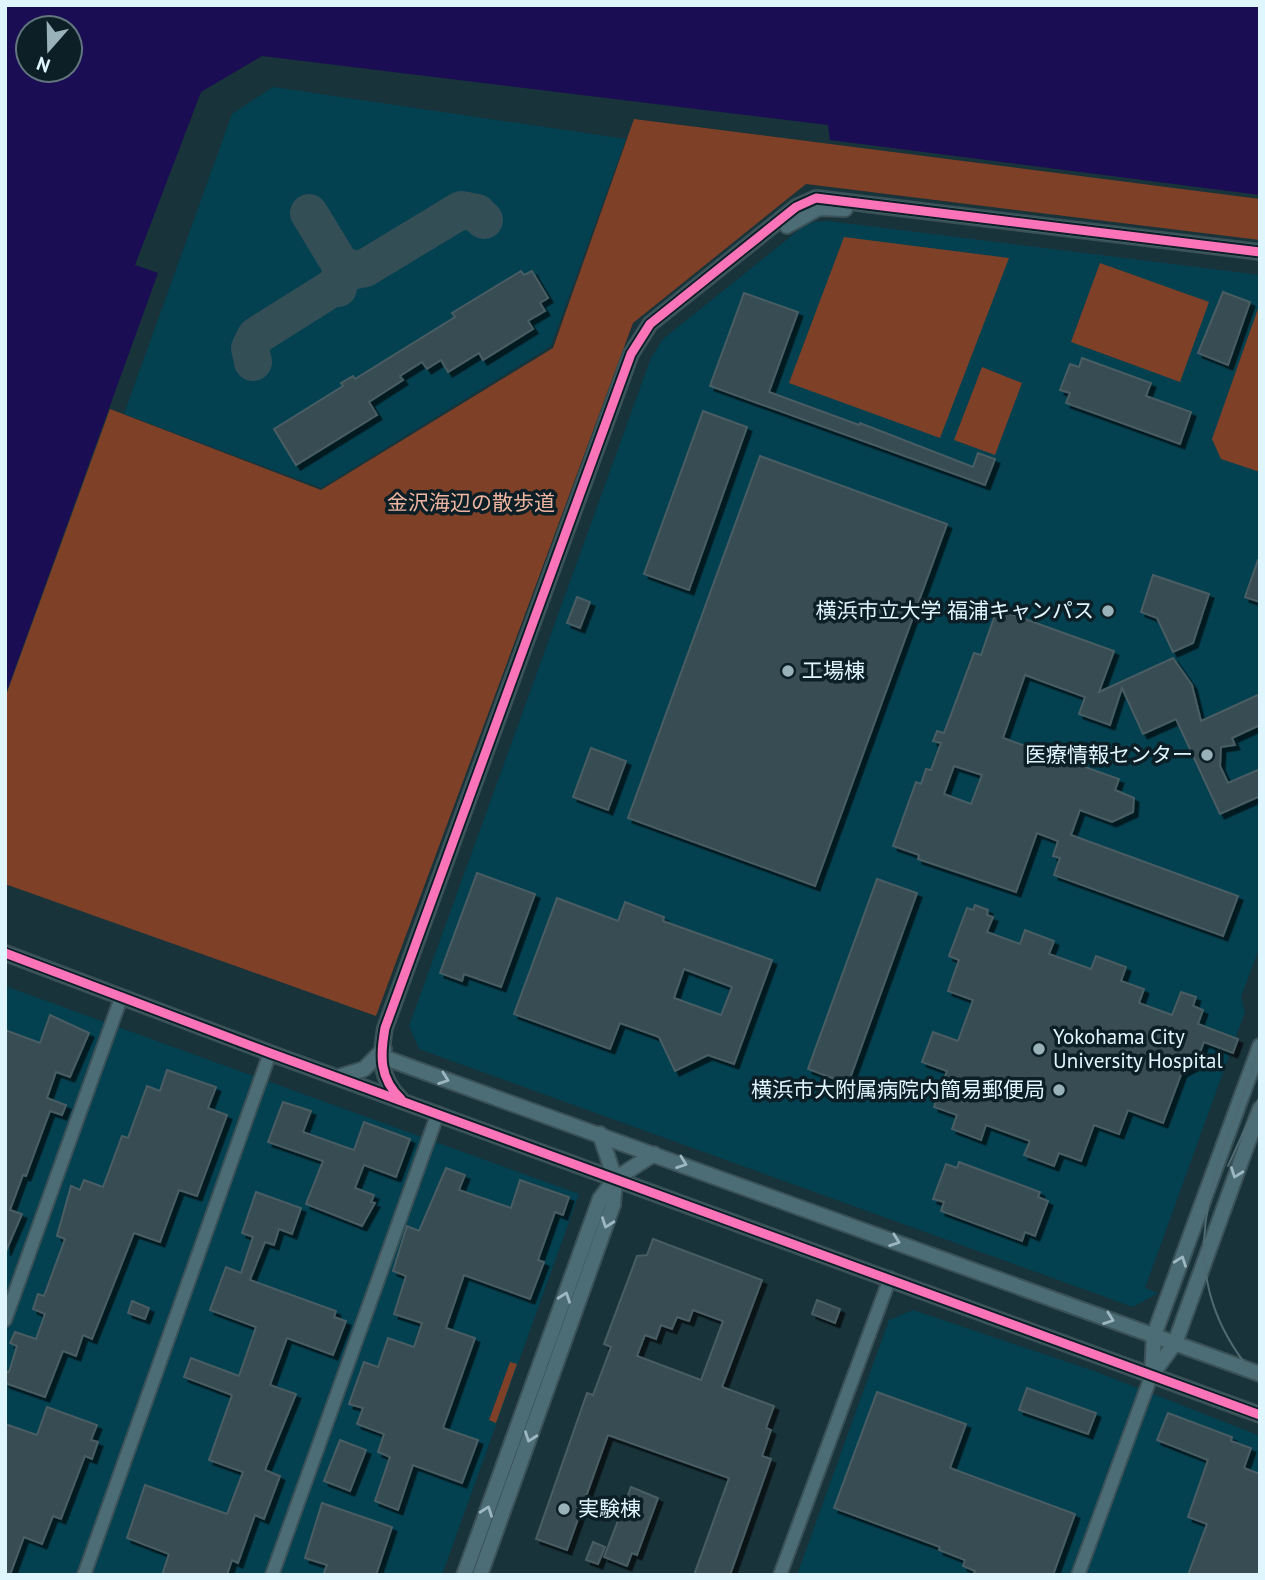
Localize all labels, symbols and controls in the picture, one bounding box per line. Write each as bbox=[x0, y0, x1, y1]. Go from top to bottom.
north arrow bbox=[14, 14, 84, 84]
text: N bbox=[33, 52, 53, 78]
park label: 金沢海辺の散歩道 bbox=[387, 489, 555, 516]
place label: 横浜市立大学 福浦キャンパス bbox=[815, 597, 1094, 624]
marker: 横浜市立大学 福浦キャンパス bbox=[1100, 603, 1116, 619]
place label: 工場棟 bbox=[802, 657, 865, 684]
marker: 工場棟 bbox=[780, 663, 796, 679]
place label: 医療情報センター bbox=[1025, 741, 1193, 768]
marker: 医療情報センター bbox=[1199, 747, 1215, 763]
place label: Yokohama City University Hospital bbox=[1053, 1023, 1223, 1074]
marker: Yokohama City University Hospital bbox=[1031, 1041, 1047, 1057]
one-way arrow bbox=[438, 1070, 450, 1084]
place label: 横浜市大附属病院内簡易郵便局 bbox=[751, 1076, 1045, 1103]
marker: 横浜市大附属病院内簡易郵便局 bbox=[1051, 1082, 1067, 1098]
one-way arrow bbox=[675, 1155, 687, 1169]
one-way arrow bbox=[1231, 1166, 1245, 1178]
one-way arrow bbox=[601, 1216, 615, 1228]
one-way arrow bbox=[889, 1233, 901, 1247]
one-way arrow bbox=[1173, 1256, 1187, 1268]
one-way arrow bbox=[556, 1291, 570, 1303]
one-way arrow bbox=[1103, 1311, 1115, 1325]
one-way arrow bbox=[524, 1430, 538, 1442]
place label: 実験棟 bbox=[578, 1495, 641, 1522]
marker: 実験棟 bbox=[556, 1501, 572, 1517]
one-way arrow bbox=[479, 1505, 493, 1517]

